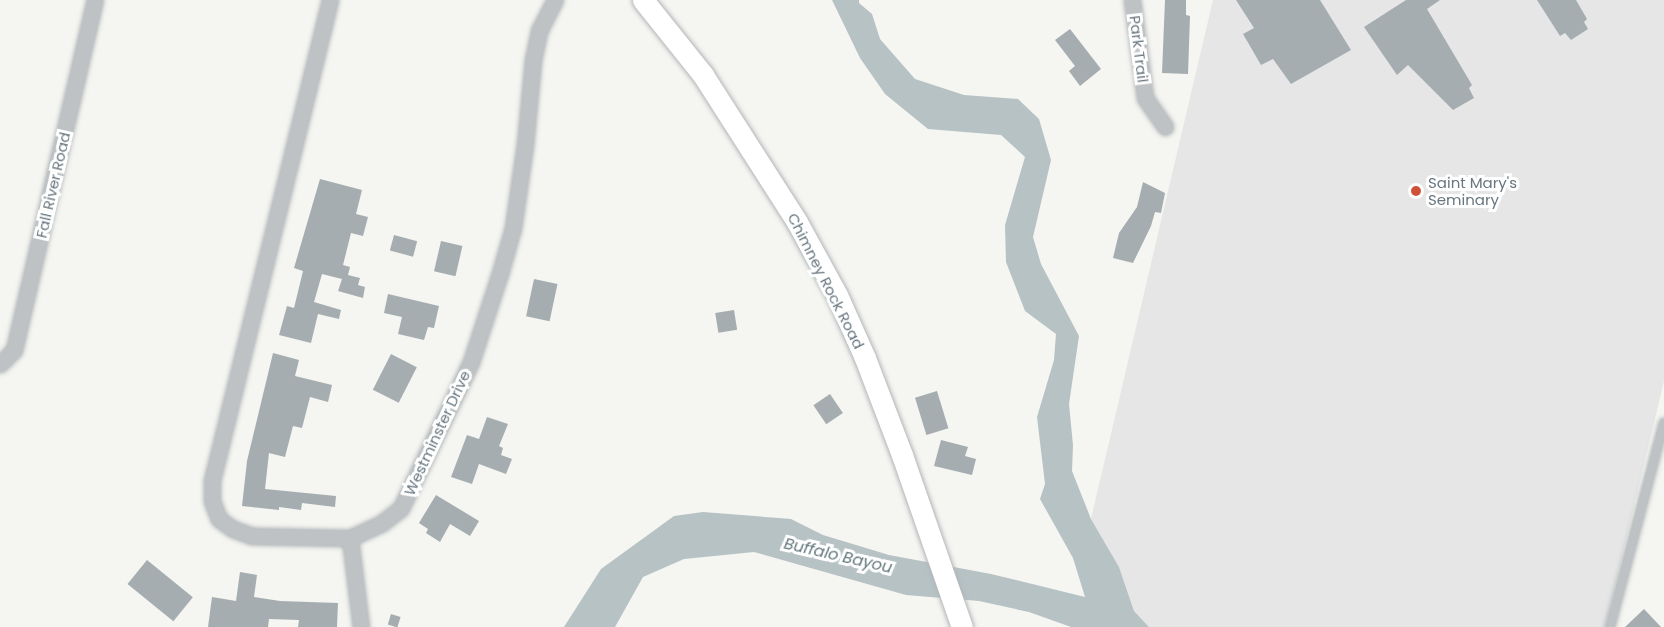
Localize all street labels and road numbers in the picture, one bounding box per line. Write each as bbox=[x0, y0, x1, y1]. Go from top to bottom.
street label: Park Trail bbox=[1126, 14, 1152, 84]
street label: Fall River Road bbox=[32, 130, 74, 240]
street label: Chimney Rock Road bbox=[784, 210, 868, 352]
street label: Westminster Drive bbox=[400, 368, 474, 498]

